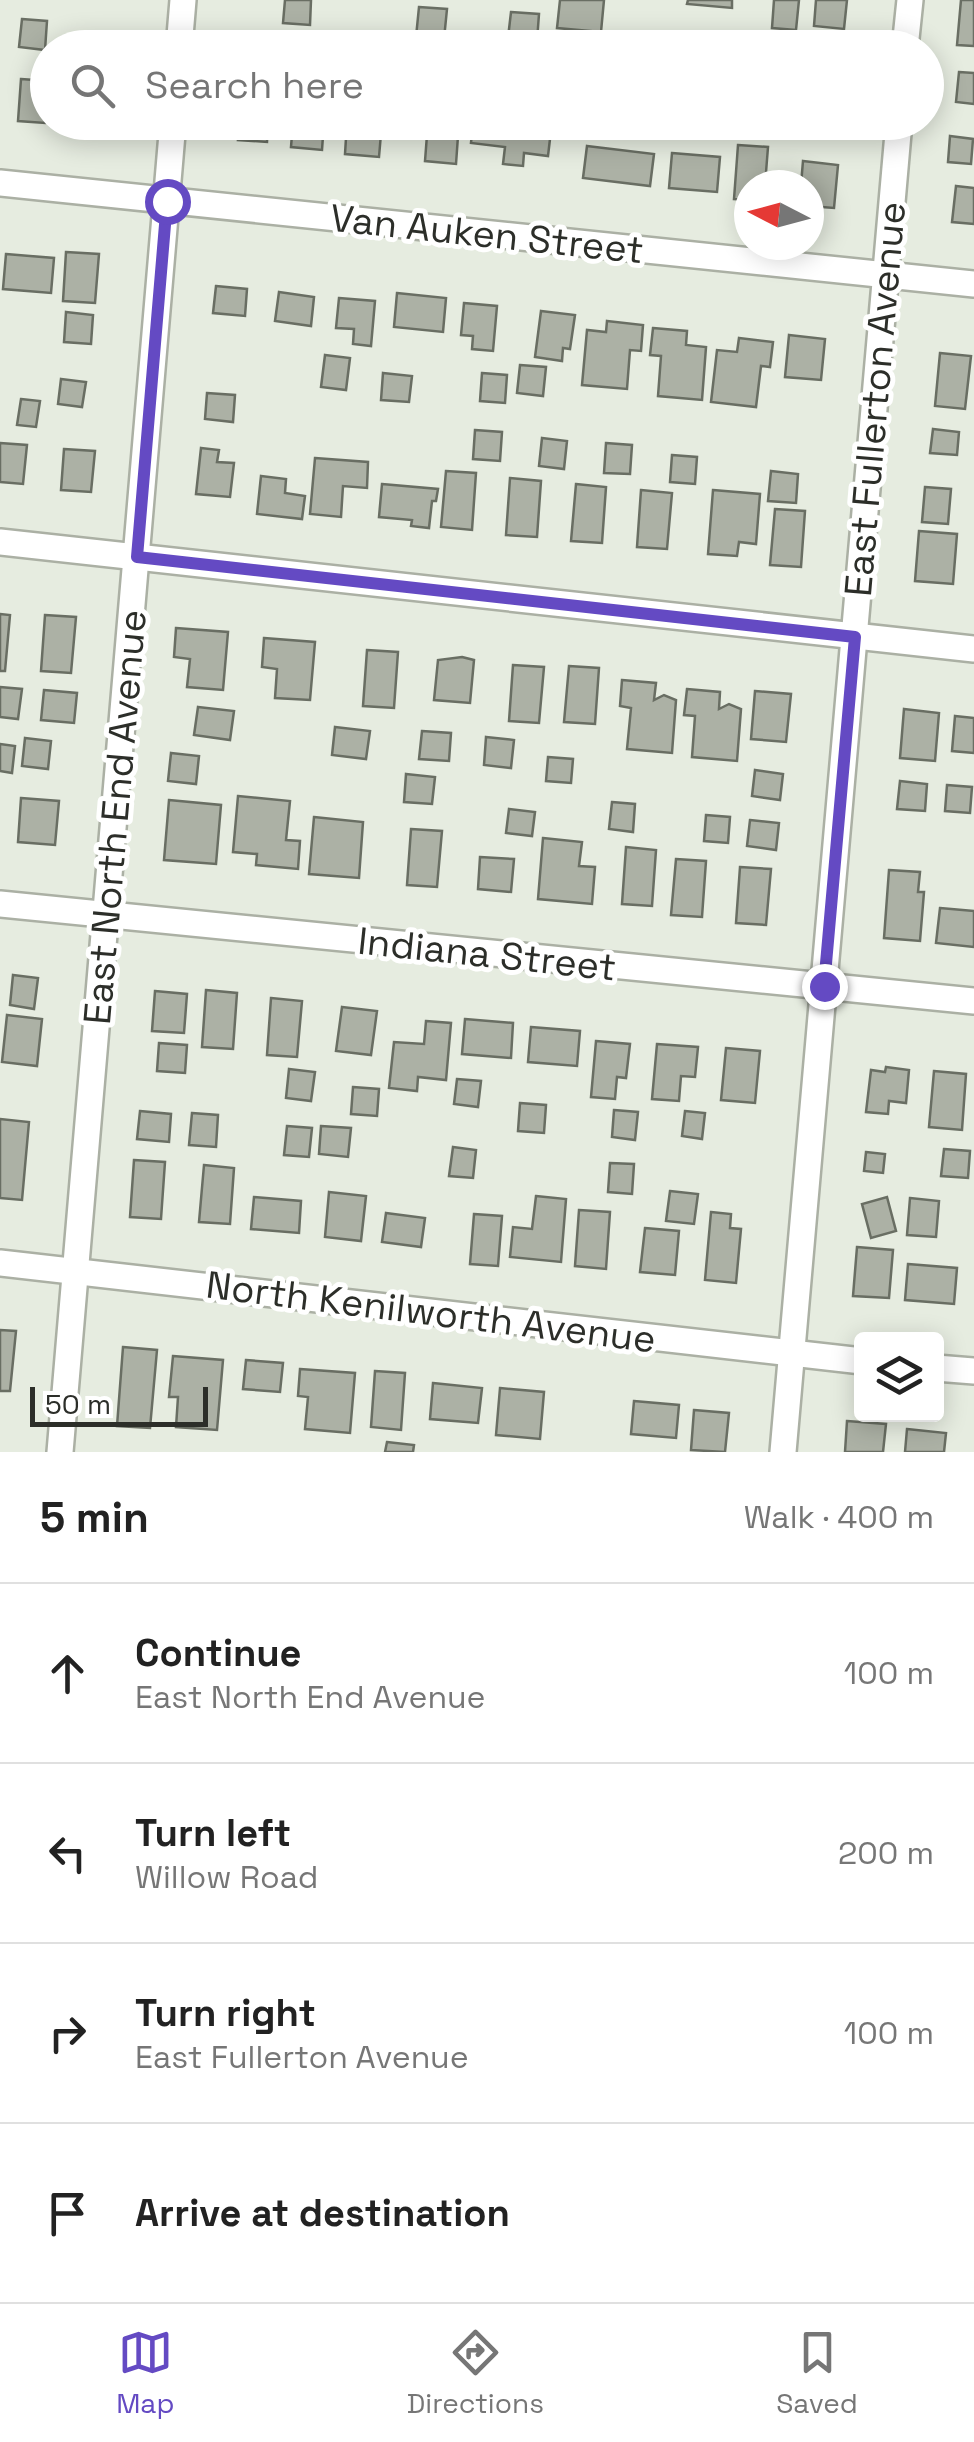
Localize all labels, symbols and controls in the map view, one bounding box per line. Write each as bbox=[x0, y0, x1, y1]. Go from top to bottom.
search box bbox=[30, 30, 944, 140]
icon: search bbox=[65, 58, 120, 113]
text: Search here bbox=[145, 61, 364, 109]
north arrow bbox=[734, 170, 824, 260]
route start bbox=[145, 179, 191, 225]
street label: Van Auken Street bbox=[328, 194, 646, 274]
street label: East Fullerton Avenue bbox=[834, 200, 916, 598]
street label: East North End Avenue bbox=[73, 608, 157, 1026]
street label: Indiana Street bbox=[356, 917, 618, 991]
route end bbox=[802, 964, 848, 1010]
street label: North Kenilworth Avenue bbox=[204, 1261, 658, 1363]
map controls bbox=[854, 1332, 944, 1422]
button: layers bbox=[854, 1332, 944, 1422]
scale bar bbox=[30, 1382, 208, 1426]
text: 50 m bbox=[45, 1386, 111, 1422]
text: 5 min bbox=[40, 1491, 149, 1544]
text: Walk · 400 m bbox=[744, 1497, 934, 1537]
text: Continue bbox=[135, 1629, 301, 1677]
icon: ahead bbox=[40, 1646, 95, 1701]
text: 100 m bbox=[844, 1653, 934, 1693]
text: East North End Avenue bbox=[135, 1677, 485, 1717]
text: Turn left bbox=[135, 1809, 291, 1857]
icon: left bbox=[40, 1826, 95, 1881]
text: 200 m bbox=[838, 1833, 934, 1873]
text: Willow Road bbox=[135, 1857, 318, 1897]
text: Turn right bbox=[135, 1989, 316, 2037]
icon: right bbox=[40, 2006, 95, 2061]
text: 100 m bbox=[844, 2013, 934, 2053]
text: East Fullerton Avenue bbox=[135, 2037, 469, 2077]
icon: arrive bbox=[40, 2186, 95, 2241]
text: Arrive at destination bbox=[135, 2189, 510, 2237]
tab: Map bbox=[116, 2325, 174, 2421]
tab: Directions bbox=[407, 2325, 544, 2421]
tab: Saved bbox=[776, 2325, 858, 2421]

